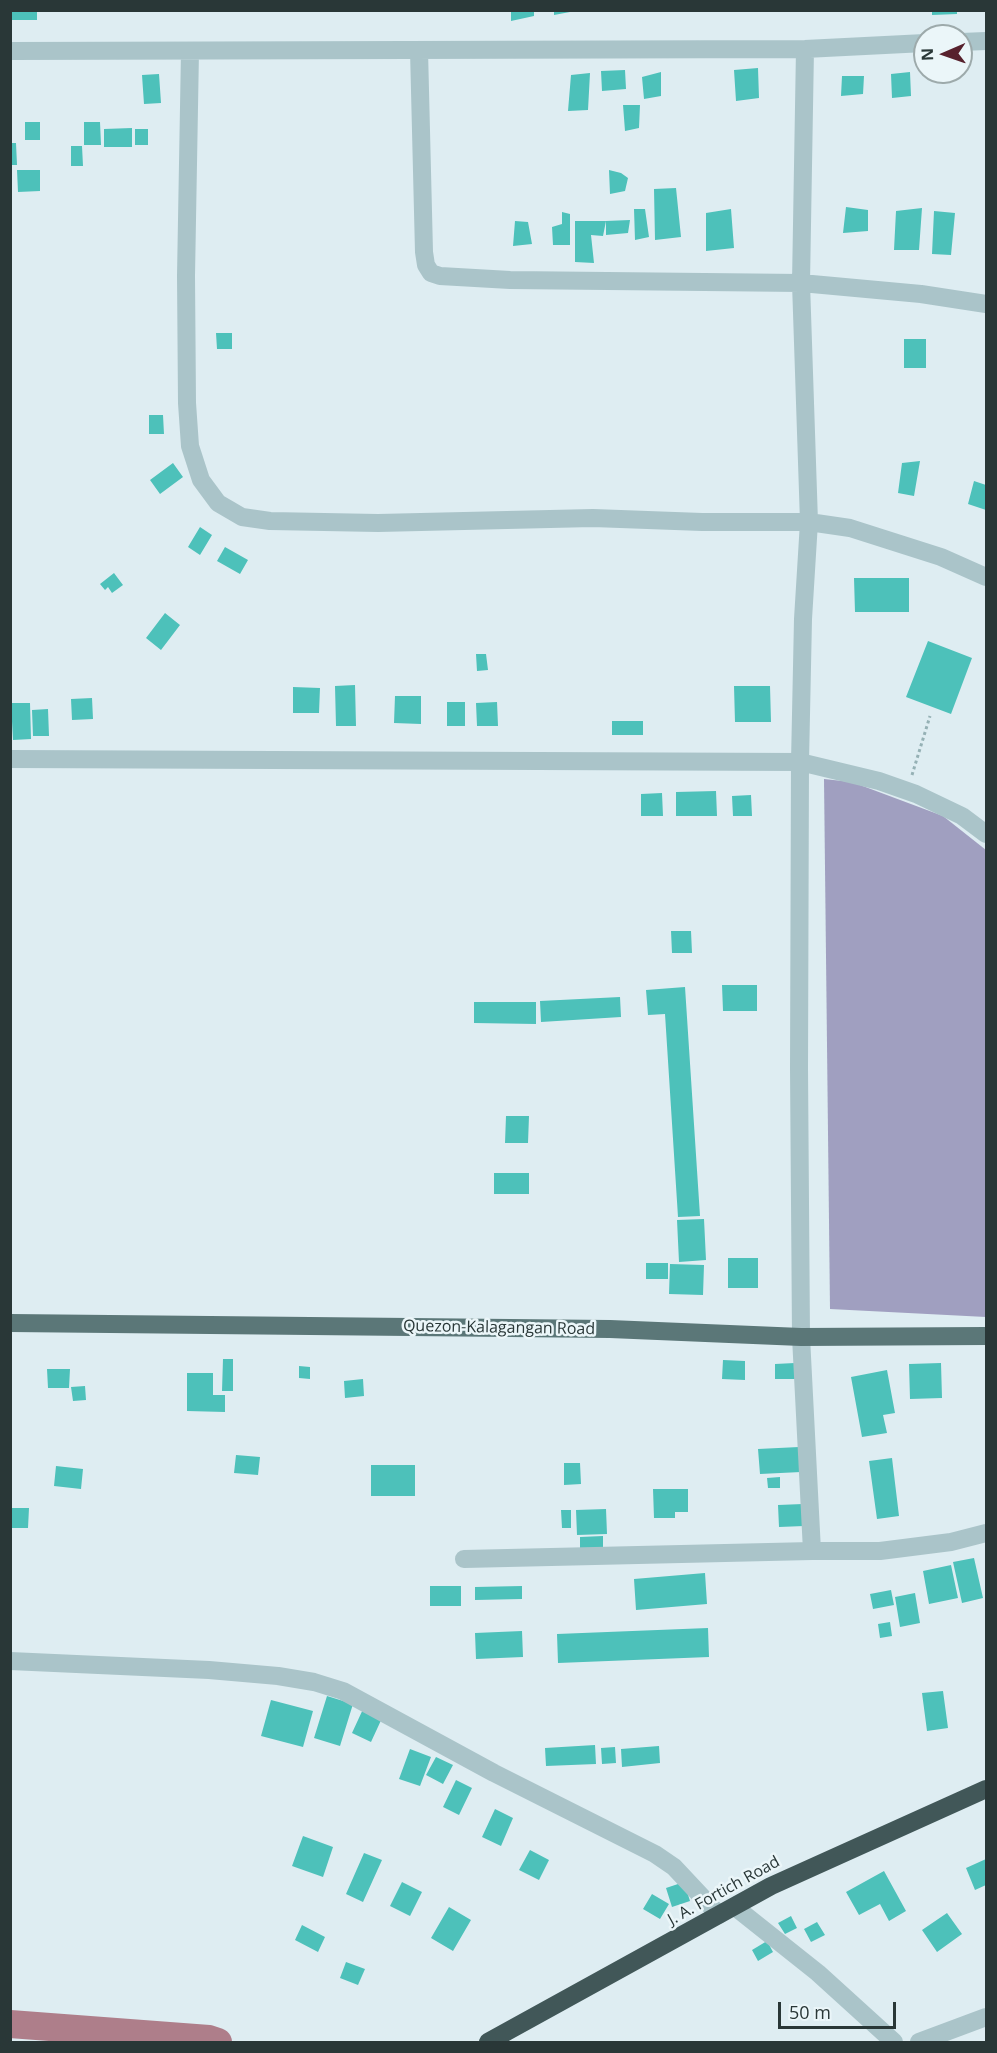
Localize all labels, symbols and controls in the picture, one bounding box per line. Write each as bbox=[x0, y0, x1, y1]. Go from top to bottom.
north arrow bbox=[913, 24, 973, 84]
text: N bbox=[916, 48, 938, 61]
street label: Quezon-Kalagangan Road bbox=[403, 1317, 595, 1339]
street label: J. A. Fortich Road bbox=[665, 1852, 783, 1930]
scale bar bbox=[781, 1990, 900, 2028]
text: 50 m bbox=[789, 2000, 831, 2024]

